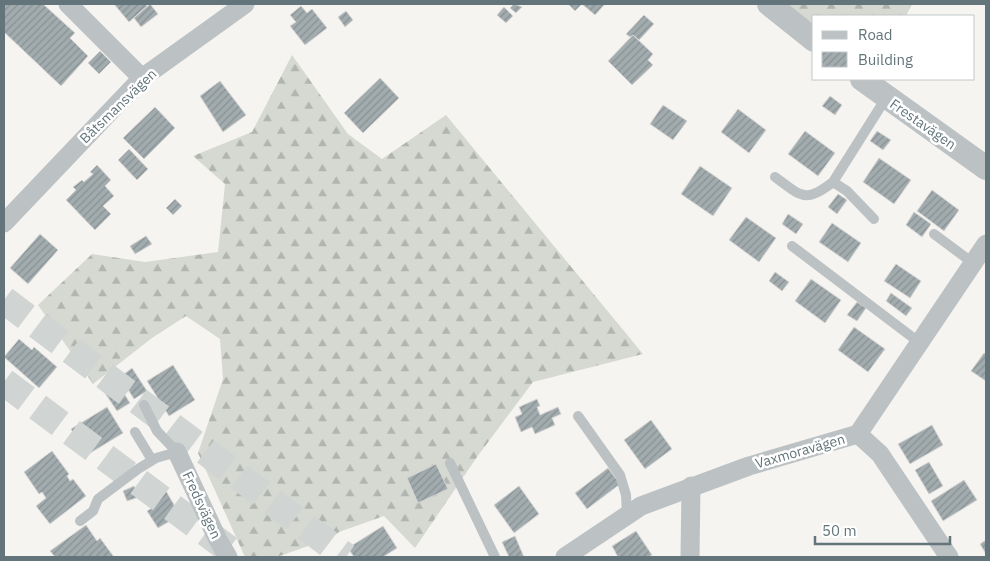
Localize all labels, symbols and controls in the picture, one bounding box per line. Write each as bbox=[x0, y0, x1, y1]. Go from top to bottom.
legend bbox=[812, 15, 975, 80]
text: Road bbox=[858, 25, 893, 44]
text: Building bbox=[858, 50, 913, 69]
street label: Båtsmansvägen bbox=[76, 65, 160, 147]
street label: Frestavägen bbox=[887, 95, 959, 153]
street label: Vaxmoravägen bbox=[753, 430, 847, 472]
street label: Fredsvägen bbox=[179, 468, 225, 542]
scale bar bbox=[815, 514, 950, 546]
text: 50 m bbox=[822, 521, 857, 540]

